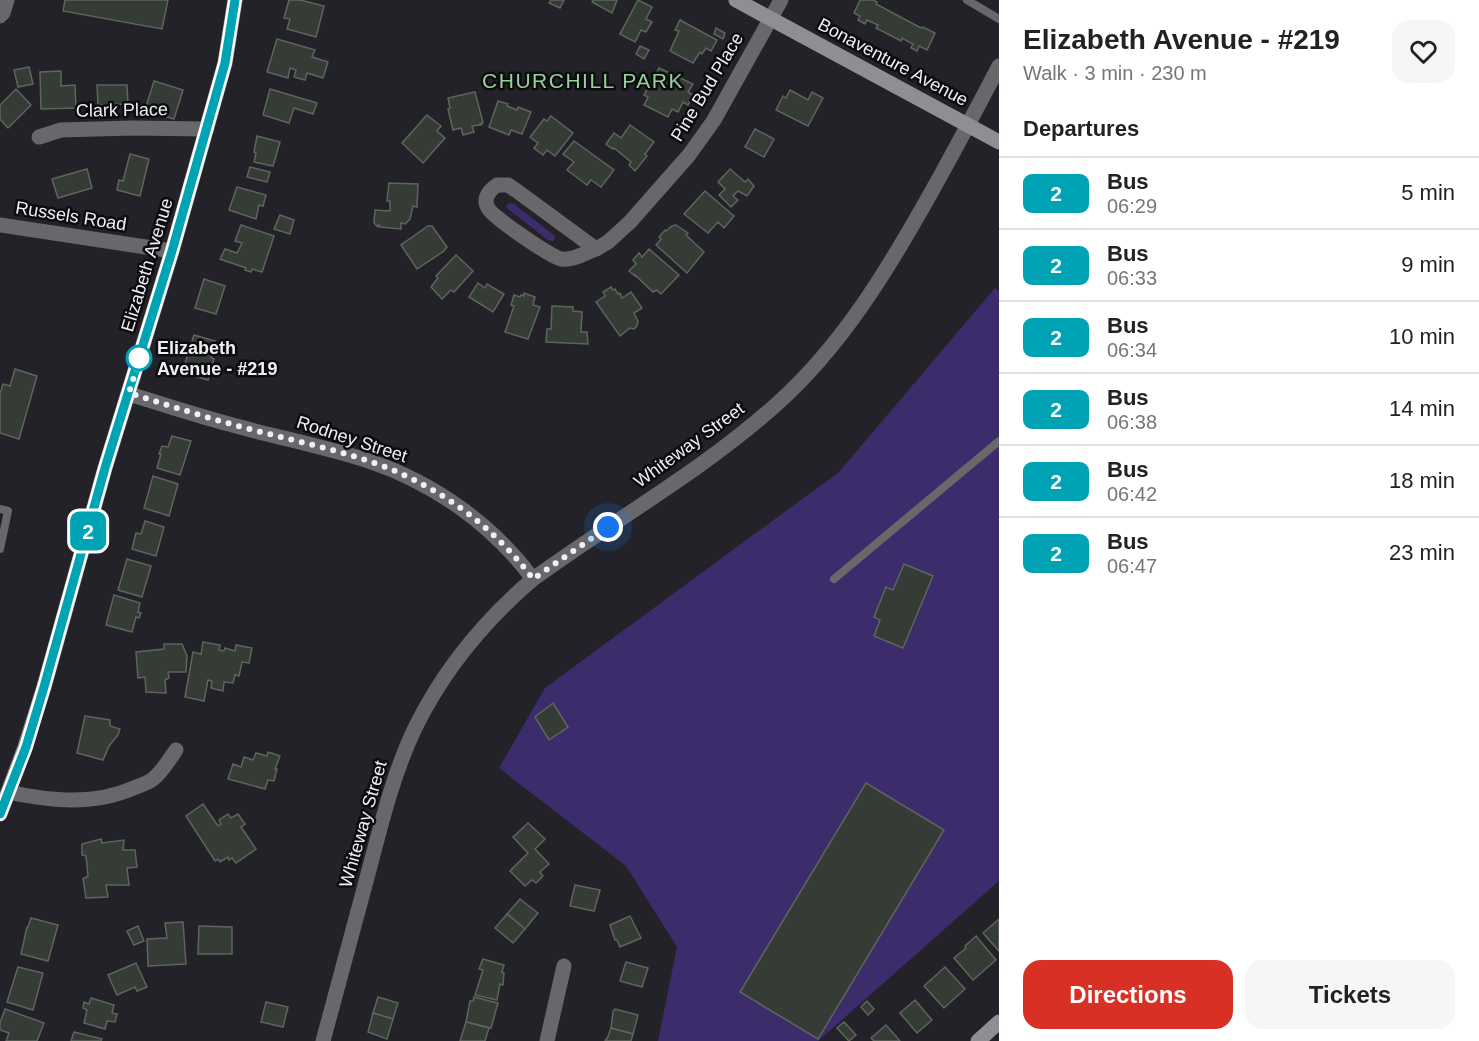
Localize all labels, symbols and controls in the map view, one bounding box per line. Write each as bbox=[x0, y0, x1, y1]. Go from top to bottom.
street label: Bonaventure Avenue bbox=[815, 14, 971, 110]
button: heart bbox=[1392, 20, 1455, 83]
text: Elizabeth Avenue - #219 bbox=[1023, 24, 1340, 55]
street label: Pine Bud Place bbox=[667, 29, 747, 145]
text: Walk · 3 min · 230 m bbox=[1023, 62, 1207, 84]
district label: CHURCHILL PARK bbox=[482, 69, 684, 92]
street label: Clark Place bbox=[76, 99, 168, 121]
text: Departures bbox=[1023, 116, 1139, 141]
text: Bus bbox=[1107, 169, 1149, 194]
text: 5 min bbox=[1401, 180, 1455, 205]
text: 2 bbox=[1050, 182, 1062, 205]
text: 06:29 bbox=[1107, 195, 1157, 217]
street label: Elizabeth Avenue bbox=[117, 196, 177, 334]
street label: Russels Road bbox=[14, 197, 128, 235]
text: Bus bbox=[1107, 241, 1149, 266]
text: 9 min bbox=[1401, 252, 1455, 277]
text: 2 bbox=[1050, 254, 1062, 277]
text: 06:33 bbox=[1107, 267, 1157, 289]
text: Bus bbox=[1107, 313, 1149, 338]
text: 10 min bbox=[1389, 324, 1455, 349]
text: 2 bbox=[1050, 326, 1062, 349]
place label: Elizabeth Avenue - #219 bbox=[157, 338, 277, 379]
text: 06:34 bbox=[1107, 339, 1157, 361]
marker: Elizabeth Avenue - #219 bbox=[126, 345, 152, 371]
text: Bus bbox=[1107, 385, 1149, 410]
text: 14 min bbox=[1389, 396, 1455, 421]
street label: Whiteway Street bbox=[630, 398, 748, 492]
text: 2 bbox=[1050, 398, 1062, 421]
text: 06:38 bbox=[1107, 411, 1157, 433]
street label: Rodney Street bbox=[294, 412, 410, 466]
text: Bus bbox=[1107, 457, 1149, 482]
text: 18 min bbox=[1389, 468, 1455, 493]
text: 2 bbox=[1050, 470, 1062, 493]
text: 06:42 bbox=[1107, 483, 1157, 505]
line badge: 2 bbox=[68, 512, 107, 550]
your location bbox=[593, 512, 623, 542]
text: 2 bbox=[82, 520, 94, 543]
text: Bus bbox=[1107, 529, 1149, 554]
text: 23 min bbox=[1389, 540, 1455, 565]
text: 2 bbox=[1050, 542, 1062, 565]
text: 06:47 bbox=[1107, 555, 1157, 577]
street label: Whiteway Street bbox=[335, 758, 391, 890]
button: Directions bbox=[1023, 960, 1233, 1029]
button: Tickets bbox=[1245, 960, 1455, 1029]

